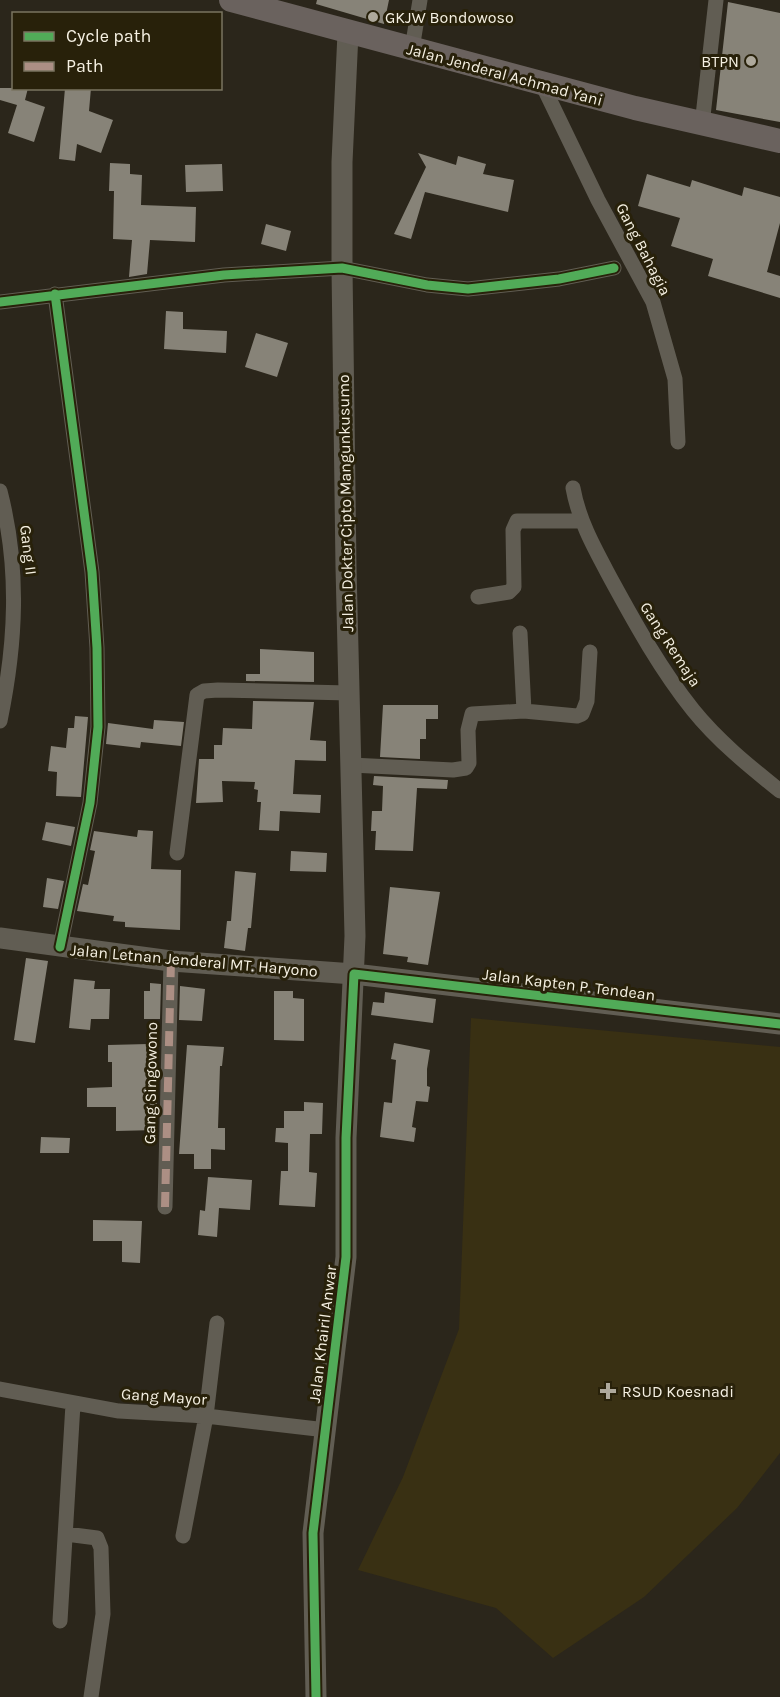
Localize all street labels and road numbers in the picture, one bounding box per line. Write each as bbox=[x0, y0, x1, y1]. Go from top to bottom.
street label: Jalan Jenderal Achmad Yani bbox=[405, 39, 605, 110]
street label: Gang Bahagia bbox=[612, 200, 675, 299]
street label: Jalan Dokter Cipto Mangunkusumo bbox=[334, 374, 357, 632]
street label: Gang II bbox=[16, 524, 41, 576]
street label: Gang Remaja bbox=[636, 598, 705, 690]
street label: Jalan Letnan Jenderal MT. Haryono bbox=[69, 940, 319, 981]
street label: Jalan Kapten P. Tendean bbox=[481, 964, 656, 1005]
street label: Gang Singowono bbox=[140, 1022, 161, 1144]
street label: Jalan Khairil Anwar bbox=[305, 1264, 340, 1404]
street label: Gang Mayor bbox=[120, 1384, 208, 1409]

